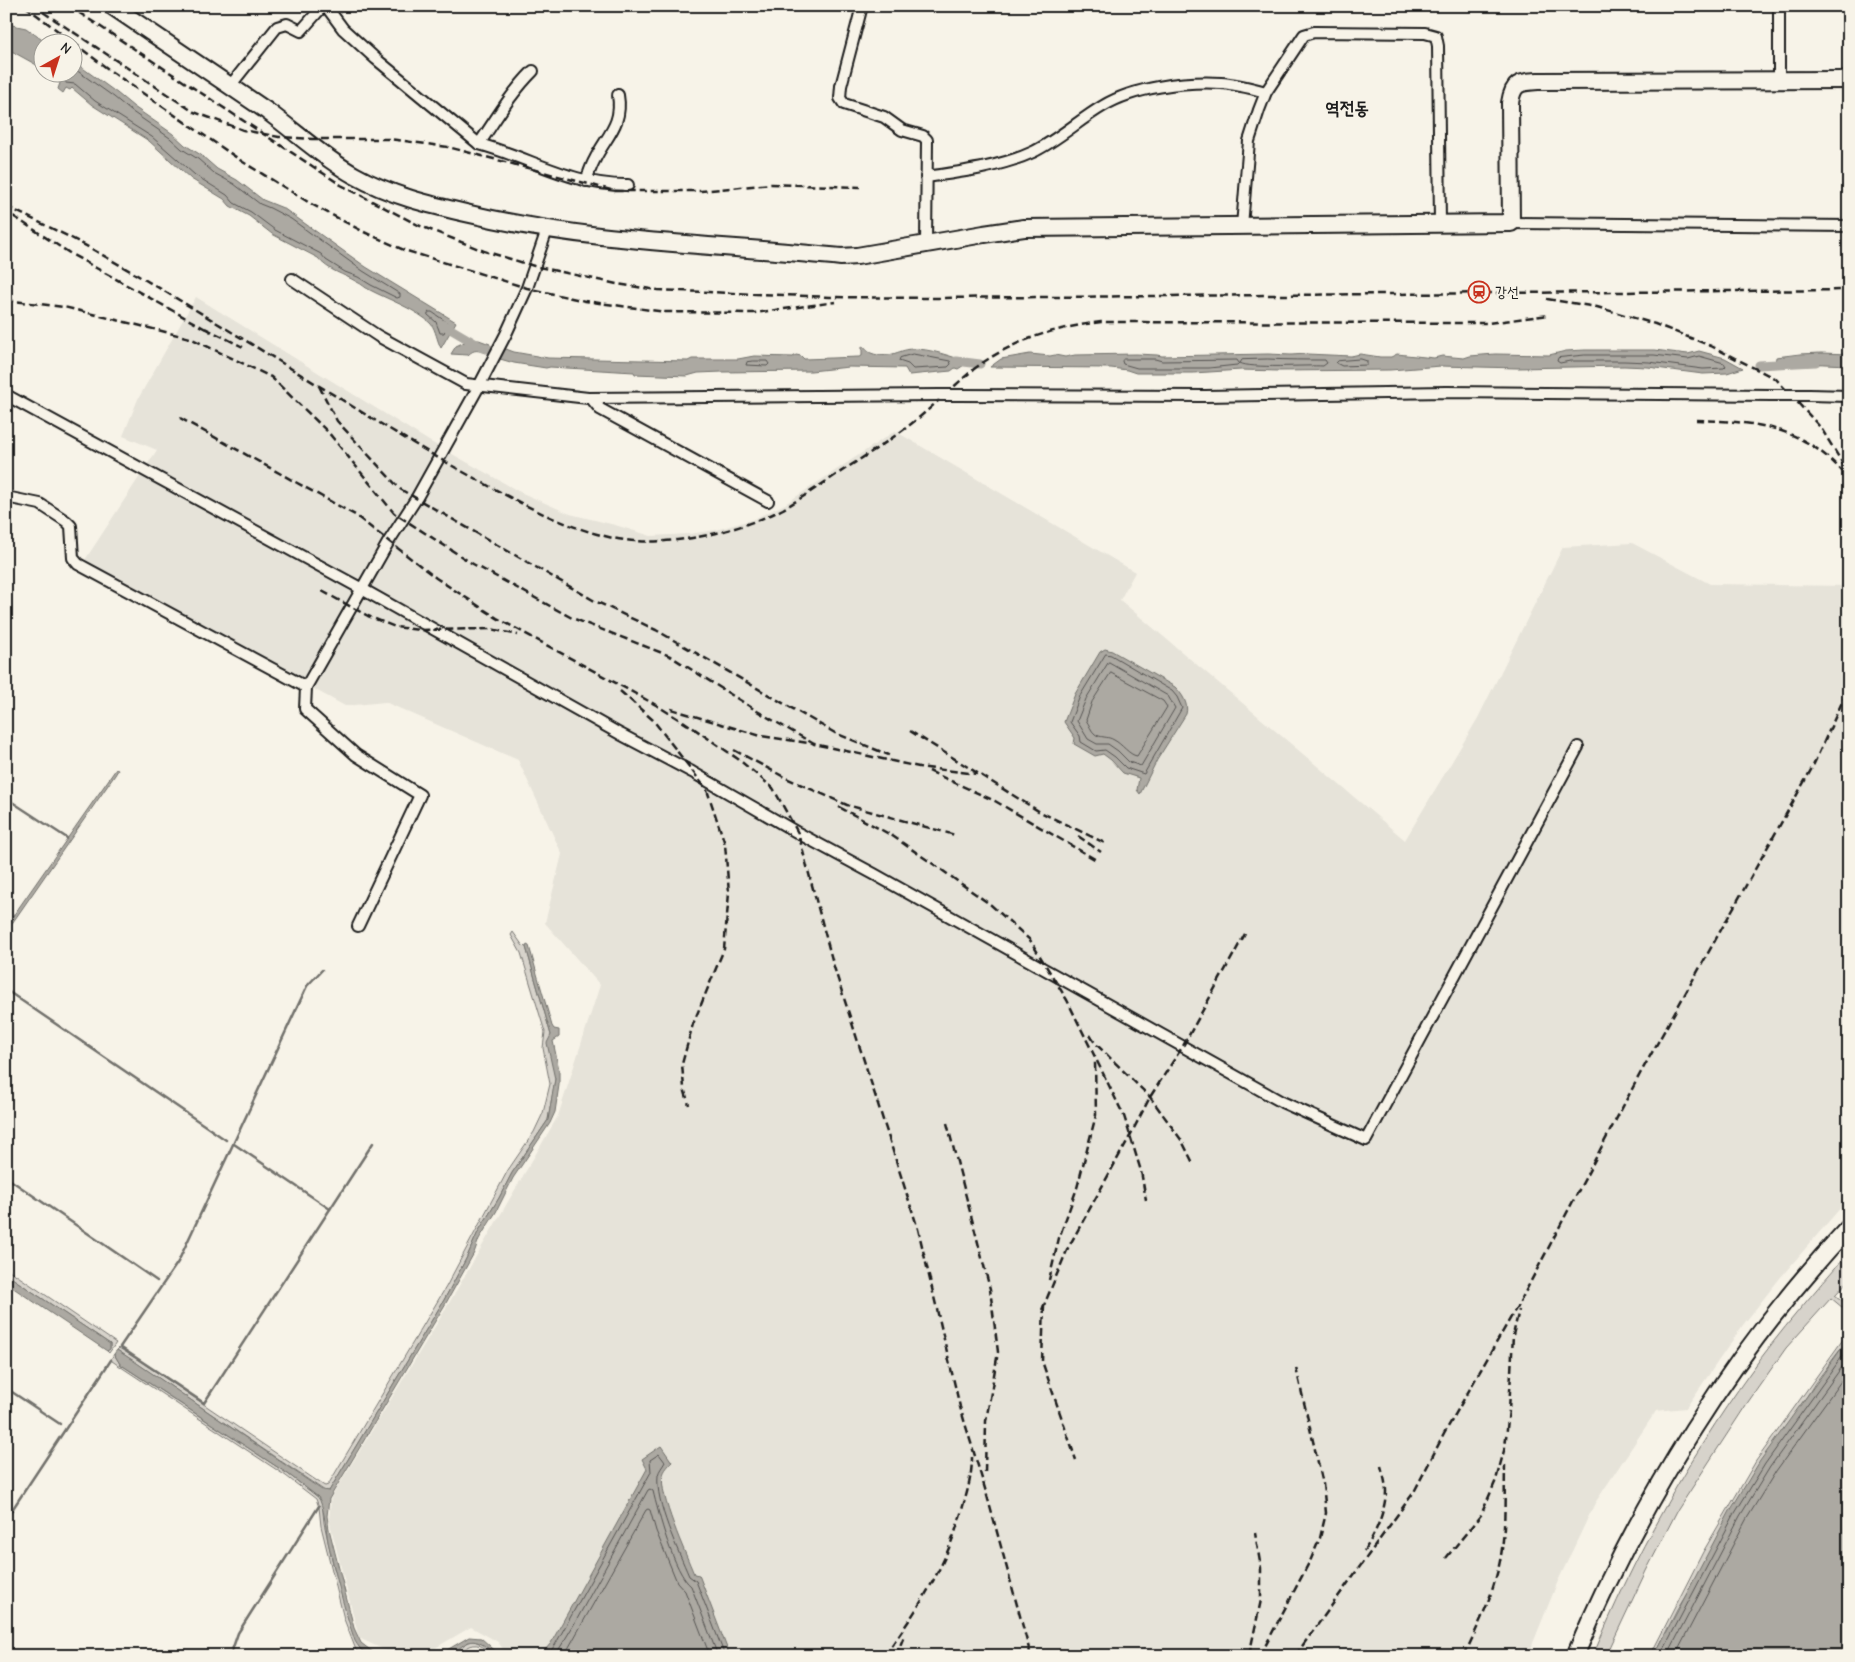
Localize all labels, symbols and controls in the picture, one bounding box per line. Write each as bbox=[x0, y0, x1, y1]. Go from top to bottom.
north arrow bbox=[32, 32, 82, 82]
text: N bbox=[57, 39, 75, 58]
district label: 역전동 bbox=[1325, 98, 1369, 119]
station icon: 강선 bbox=[1467, 280, 1491, 304]
place label: 강선 bbox=[1495, 283, 1519, 301]

